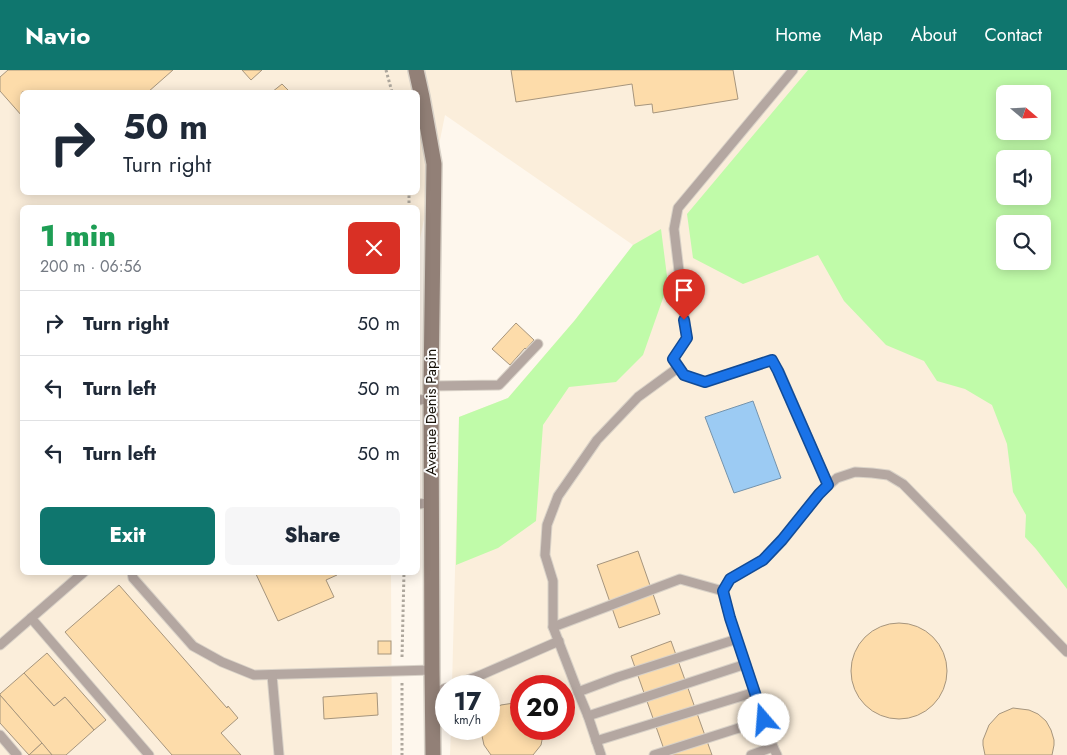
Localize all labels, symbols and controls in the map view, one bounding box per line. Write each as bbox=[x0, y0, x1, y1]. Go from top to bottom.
text: Navio bbox=[25, 18, 90, 53]
text: Home bbox=[775, 22, 821, 48]
text: Map bbox=[849, 22, 883, 48]
text: About bbox=[911, 22, 956, 48]
text: Contact bbox=[984, 22, 1042, 48]
north arrow bbox=[996, 85, 1051, 140]
map controls bbox=[996, 85, 1051, 270]
text: 50 m bbox=[123, 102, 208, 152]
icon: right bbox=[40, 110, 105, 175]
text: Turn right bbox=[123, 148, 211, 180]
button: sound bbox=[996, 150, 1051, 205]
text: 1 min bbox=[40, 214, 116, 257]
button: search bbox=[996, 215, 1051, 270]
button: close bbox=[348, 222, 400, 274]
text: 200 m · 06:56 bbox=[40, 255, 142, 278]
pin bbox=[663, 269, 705, 320]
icon: arrive bbox=[670, 276, 698, 304]
icon: right bbox=[40, 309, 68, 337]
text: Turn right bbox=[83, 310, 169, 337]
text: 50 m bbox=[357, 310, 400, 337]
street label: Avenue Denis Papin bbox=[420, 349, 442, 475]
icon: left bbox=[40, 374, 68, 402]
text: Turn left bbox=[83, 375, 156, 402]
text: 50 m bbox=[357, 375, 400, 402]
icon: left bbox=[40, 439, 68, 467]
text: Turn left bbox=[83, 440, 156, 467]
text: 50 m bbox=[357, 440, 400, 467]
button: Exit bbox=[40, 507, 215, 565]
button: Share bbox=[225, 507, 400, 565]
speed limit sign: 20 bbox=[510, 675, 575, 740]
text: 17 bbox=[454, 683, 481, 719]
position arrow bbox=[737, 693, 789, 745]
text: km/h bbox=[454, 711, 481, 729]

